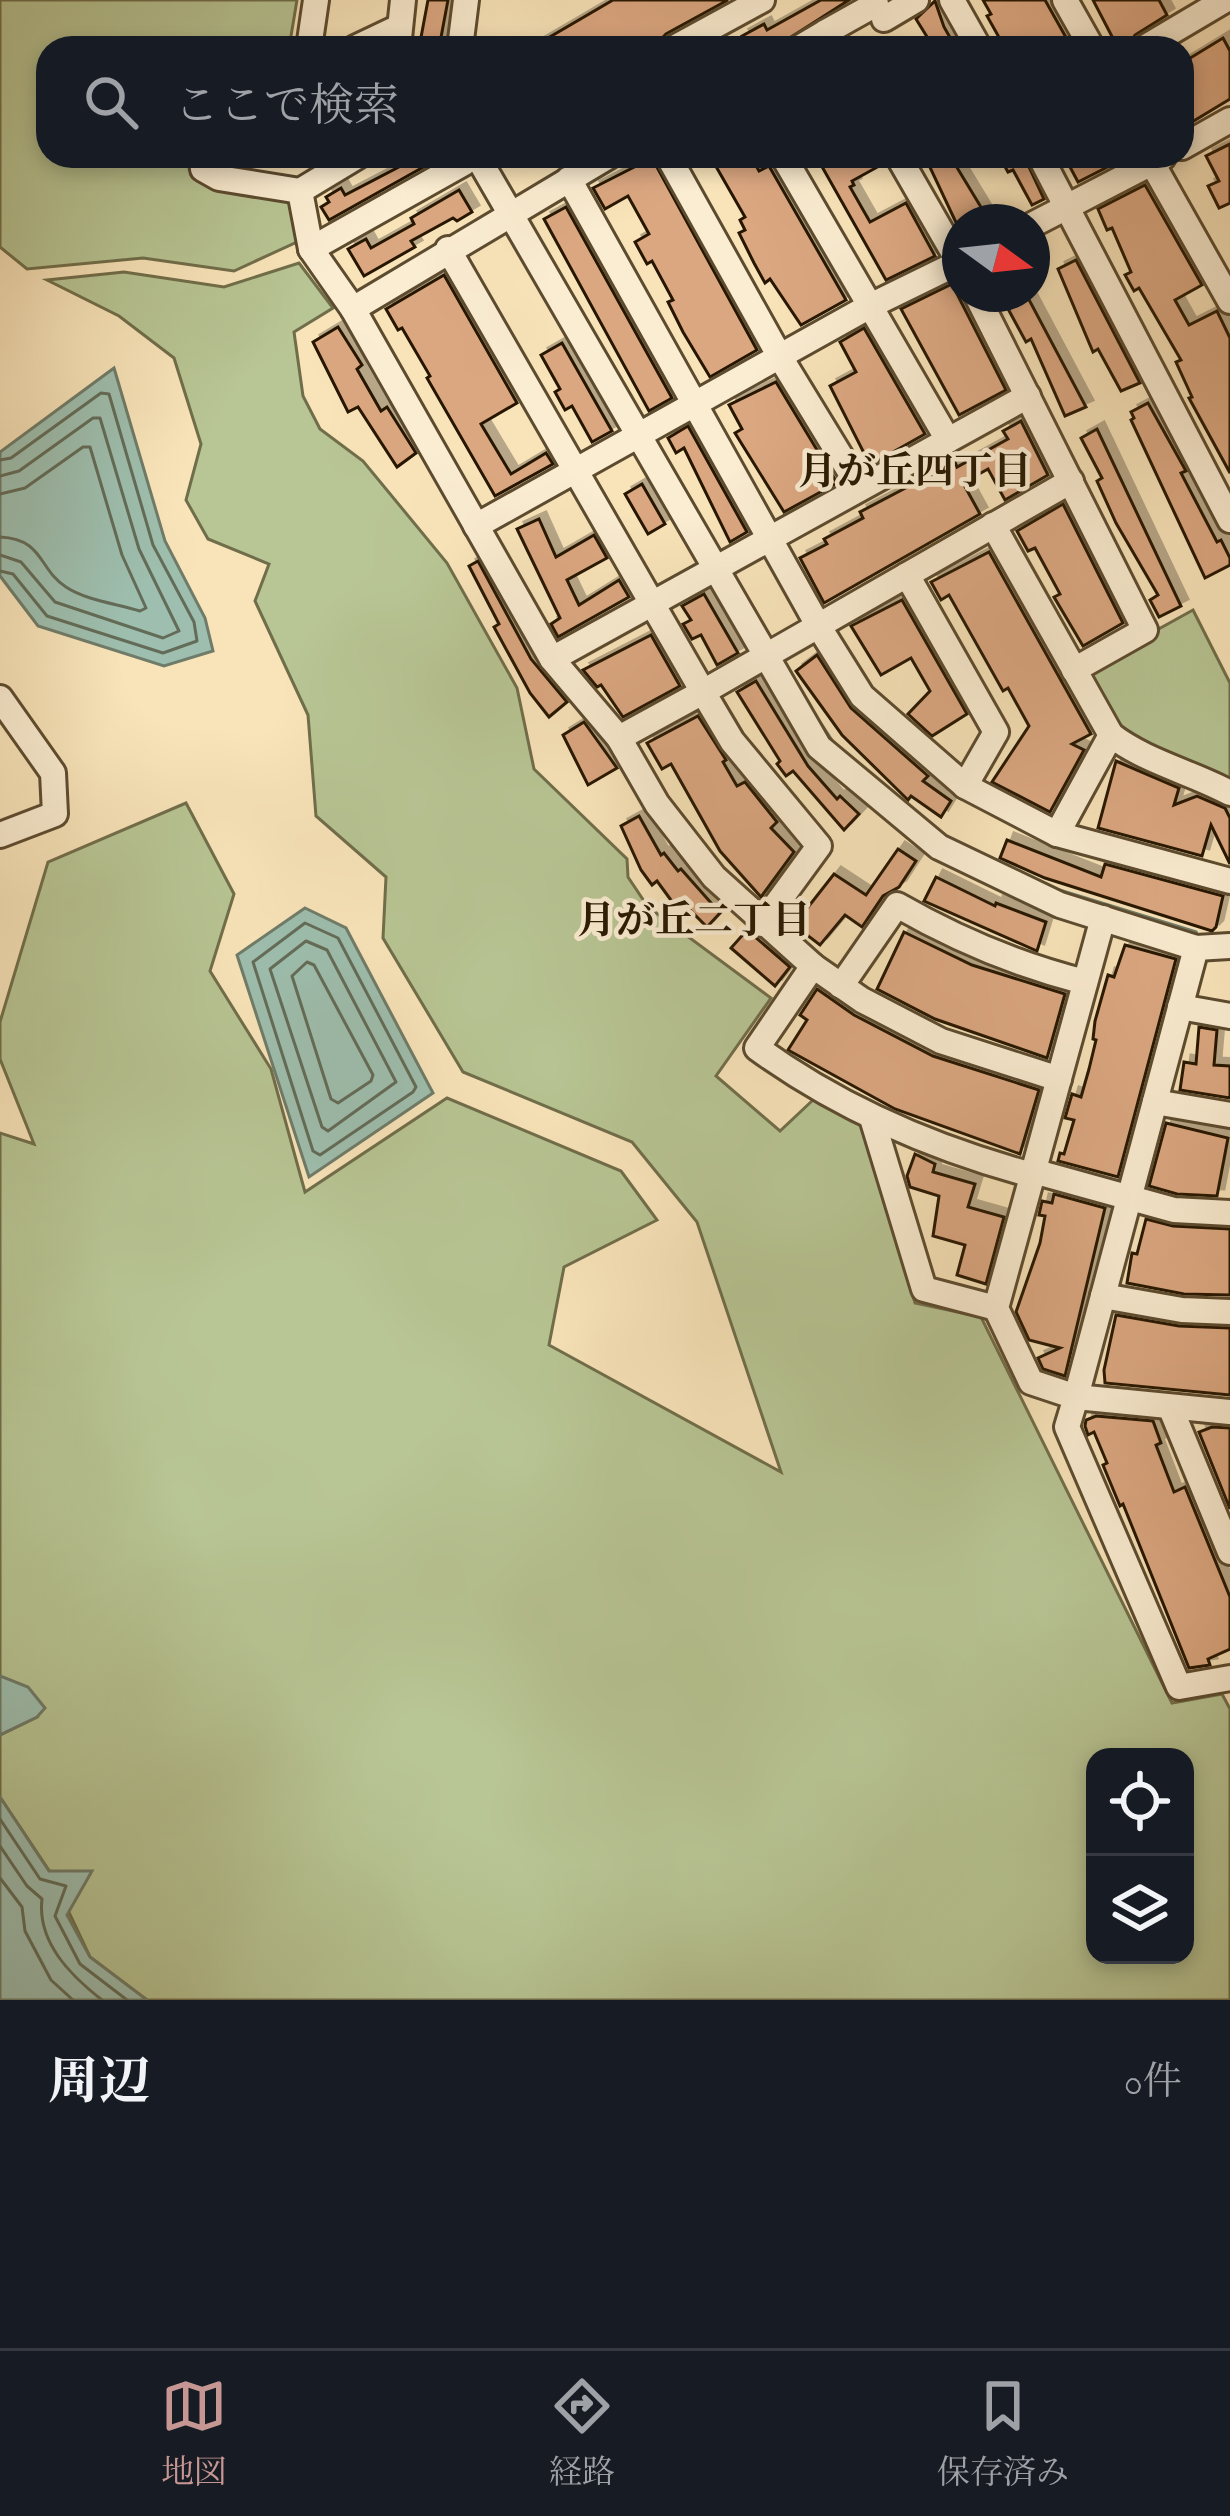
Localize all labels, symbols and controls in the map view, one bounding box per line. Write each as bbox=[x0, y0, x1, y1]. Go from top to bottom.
search box bbox=[36, 36, 1194, 168]
icon: search bbox=[78, 69, 144, 135]
text: ここで検索 bbox=[174, 79, 399, 136]
north arrow bbox=[942, 204, 1050, 312]
district label: 月が丘四丁目 bbox=[798, 449, 1032, 498]
district label: 月が丘二丁目 bbox=[577, 898, 811, 947]
map controls bbox=[1086, 1748, 1194, 1964]
button: locate bbox=[1086, 1748, 1194, 1856]
button: layers bbox=[1086, 1856, 1194, 1964]
text: 周辺 bbox=[48, 2052, 150, 2117]
text: 0件 bbox=[1124, 2059, 1182, 2108]
tab: 地図 bbox=[161, 2373, 227, 2495]
tab: 経路 bbox=[549, 2373, 615, 2495]
tab: 保存済み bbox=[937, 2373, 1069, 2495]

